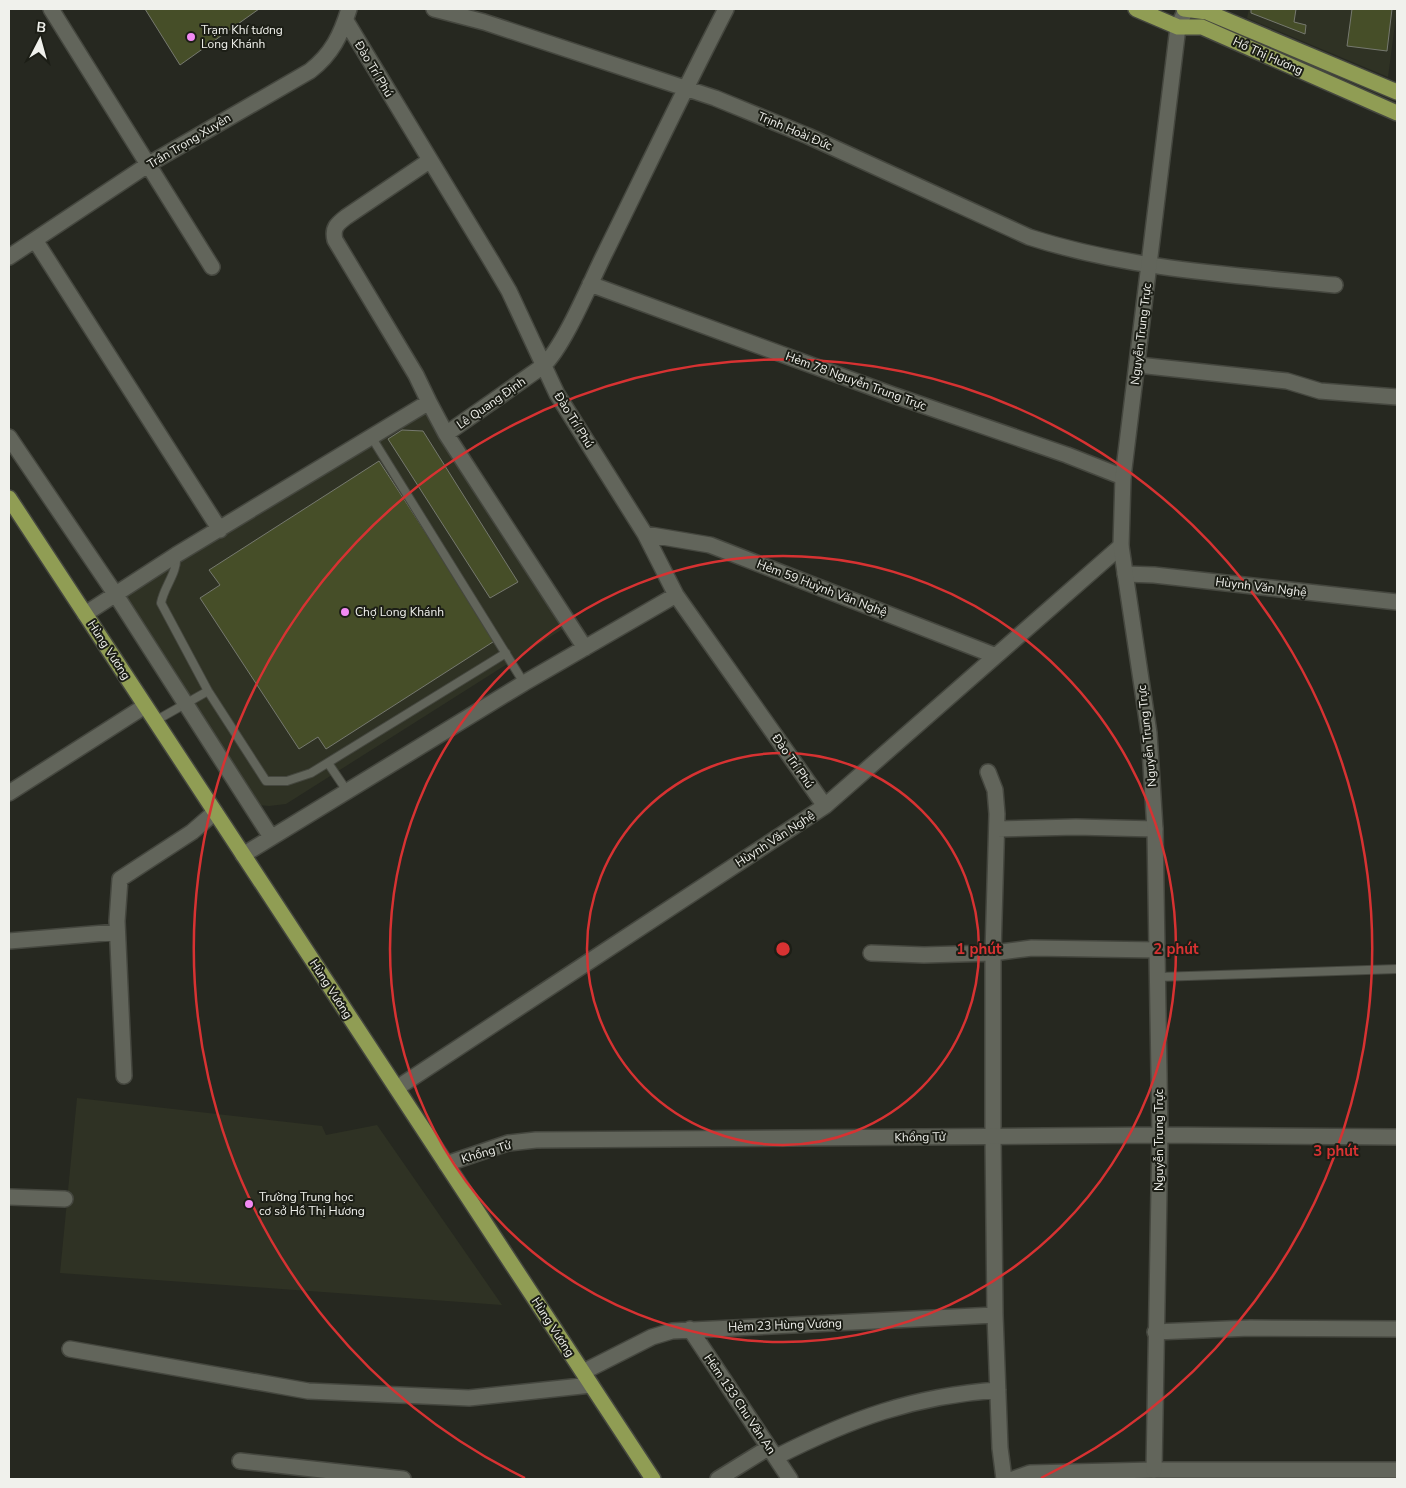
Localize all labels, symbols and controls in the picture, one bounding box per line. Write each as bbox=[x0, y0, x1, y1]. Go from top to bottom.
north arrow bbox=[15, 15, 65, 65]
text: B bbox=[36, 18, 47, 38]
place label: Trạm Khí tương Long Khánh bbox=[201, 22, 283, 52]
marker: Trạm Khí tương Long Khánh bbox=[185, 31, 197, 43]
street label: Hồ Thị Hương bbox=[1230, 33, 1306, 79]
street label: Đào Trí Phú bbox=[350, 37, 397, 100]
street label: Trịnh Hoài Đức bbox=[755, 108, 835, 154]
street label: Trần Trọng Xuyên bbox=[144, 110, 234, 172]
street label: Nguyễn Trung Trực bbox=[1127, 282, 1155, 386]
street label: Hẻm 78 Nguyễn Trung Trực bbox=[783, 348, 929, 414]
street label: Lê Quang Định bbox=[453, 373, 529, 433]
street label: Đào Trí Phú bbox=[550, 388, 597, 451]
street label: Hẻm 59 Huỳnh Văn Nghệ bbox=[755, 556, 889, 620]
street label: Hùynh Văn Nghệ bbox=[1215, 573, 1307, 601]
place label: Chợ Long Khánh bbox=[355, 604, 444, 620]
marker: Chợ Long Khánh bbox=[339, 606, 351, 618]
street label: Hùng Vương bbox=[84, 617, 134, 683]
street label: Nguyễn Trung Trực bbox=[1134, 684, 1160, 788]
street label: Đào Trí Phú bbox=[768, 730, 818, 791]
street label: Hùynh Văn Nghệ bbox=[732, 807, 818, 871]
text: 1 phút bbox=[956, 939, 1002, 959]
text: 2 phút bbox=[1153, 939, 1199, 959]
centre of rings bbox=[774, 940, 792, 958]
street label: Hùng Vương bbox=[306, 956, 356, 1022]
street label: Nguyễn Trung Trực bbox=[1151, 1088, 1167, 1191]
street label: Khổng Tử bbox=[894, 1129, 947, 1145]
street label: Khổng Tử bbox=[459, 1137, 514, 1167]
text: 3 phút bbox=[1313, 1141, 1359, 1161]
place label: Trường Trung học cơ sở Hồ Thị Hương bbox=[259, 1189, 365, 1219]
marker: Trường Trung học cơ sở Hồ Thị Hương bbox=[243, 1198, 255, 1210]
street label: Hùng Vương bbox=[528, 1294, 578, 1360]
street label: Hẻm 23 Hùng Vương bbox=[728, 1315, 842, 1335]
street label: Hẻm 133 Chu Văn An bbox=[700, 1351, 780, 1457]

